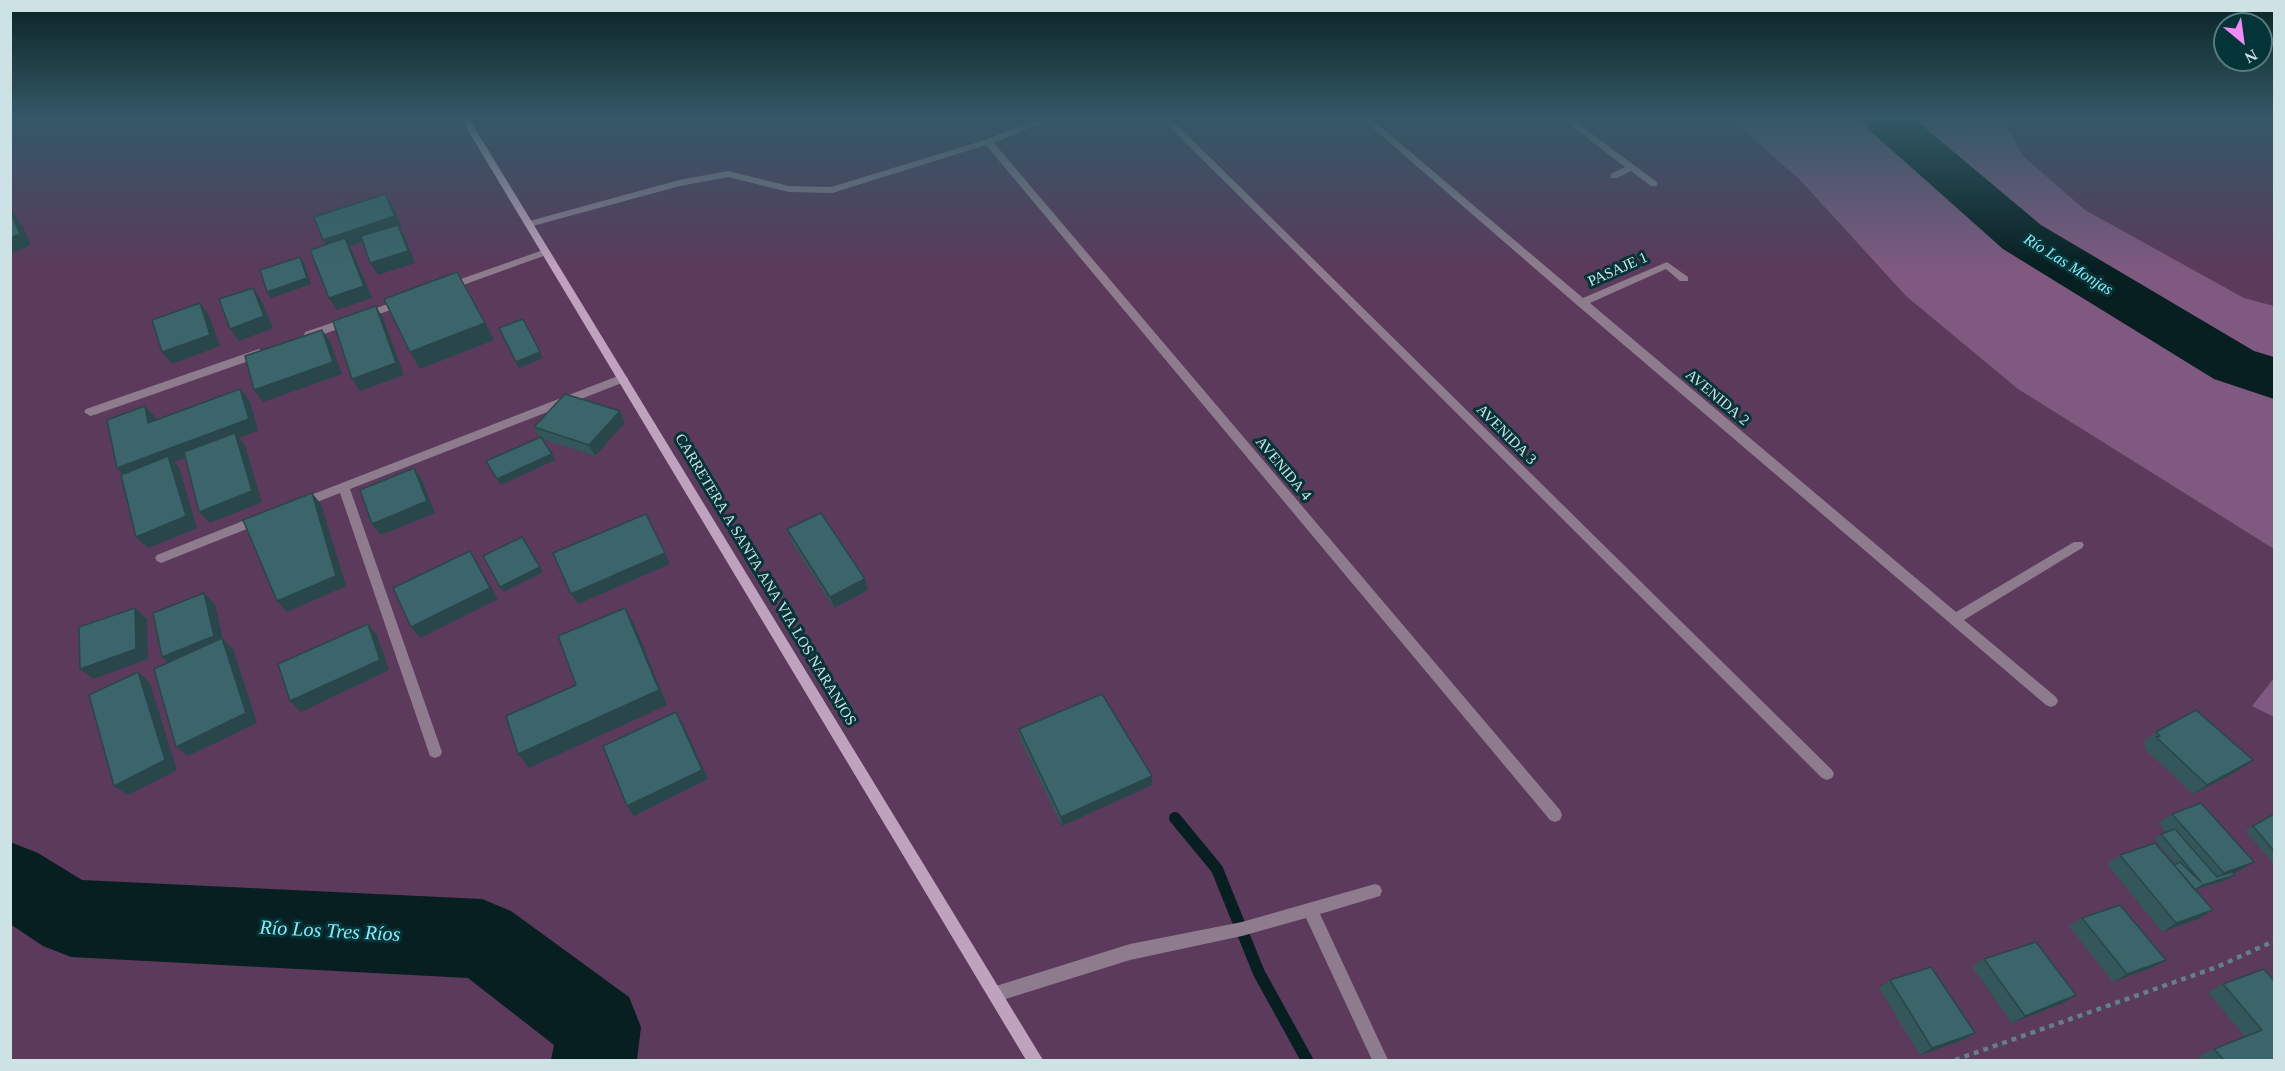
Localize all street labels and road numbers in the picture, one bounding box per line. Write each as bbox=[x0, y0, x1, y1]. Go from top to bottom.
street label: PASAJE 1 bbox=[1585, 249, 1651, 291]
street label: AVENIDA 2 bbox=[1681, 366, 1753, 430]
street label: AVENIDA 3 bbox=[1472, 401, 1540, 469]
street label: CARRETERA A SANTA ANA VIA LOS NARANJOS bbox=[670, 431, 860, 729]
street label: AVENIDA 4 bbox=[1251, 433, 1315, 505]

